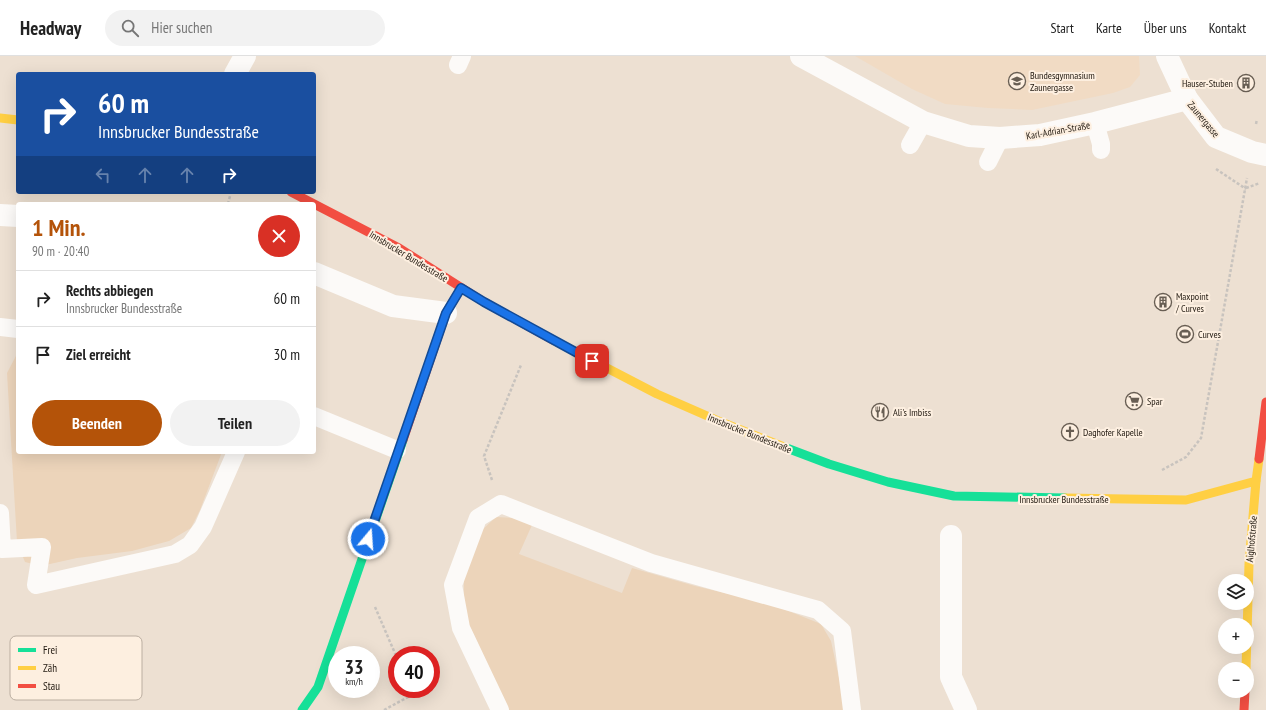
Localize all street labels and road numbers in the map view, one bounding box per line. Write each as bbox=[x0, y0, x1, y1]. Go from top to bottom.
street label: Zaunergasse bbox=[1185, 99, 1222, 140]
street label: Karl-Adrian-Straße bbox=[1025, 118, 1091, 143]
street label: Innsbrucker Bundesstraße bbox=[367, 228, 450, 285]
street label: Innsbrucker Bundesstraße bbox=[706, 411, 794, 456]
street label: Innsbrucker Bundesstraße bbox=[1019, 493, 1109, 506]
street label: Aiglhofstraße bbox=[1243, 515, 1260, 563]

